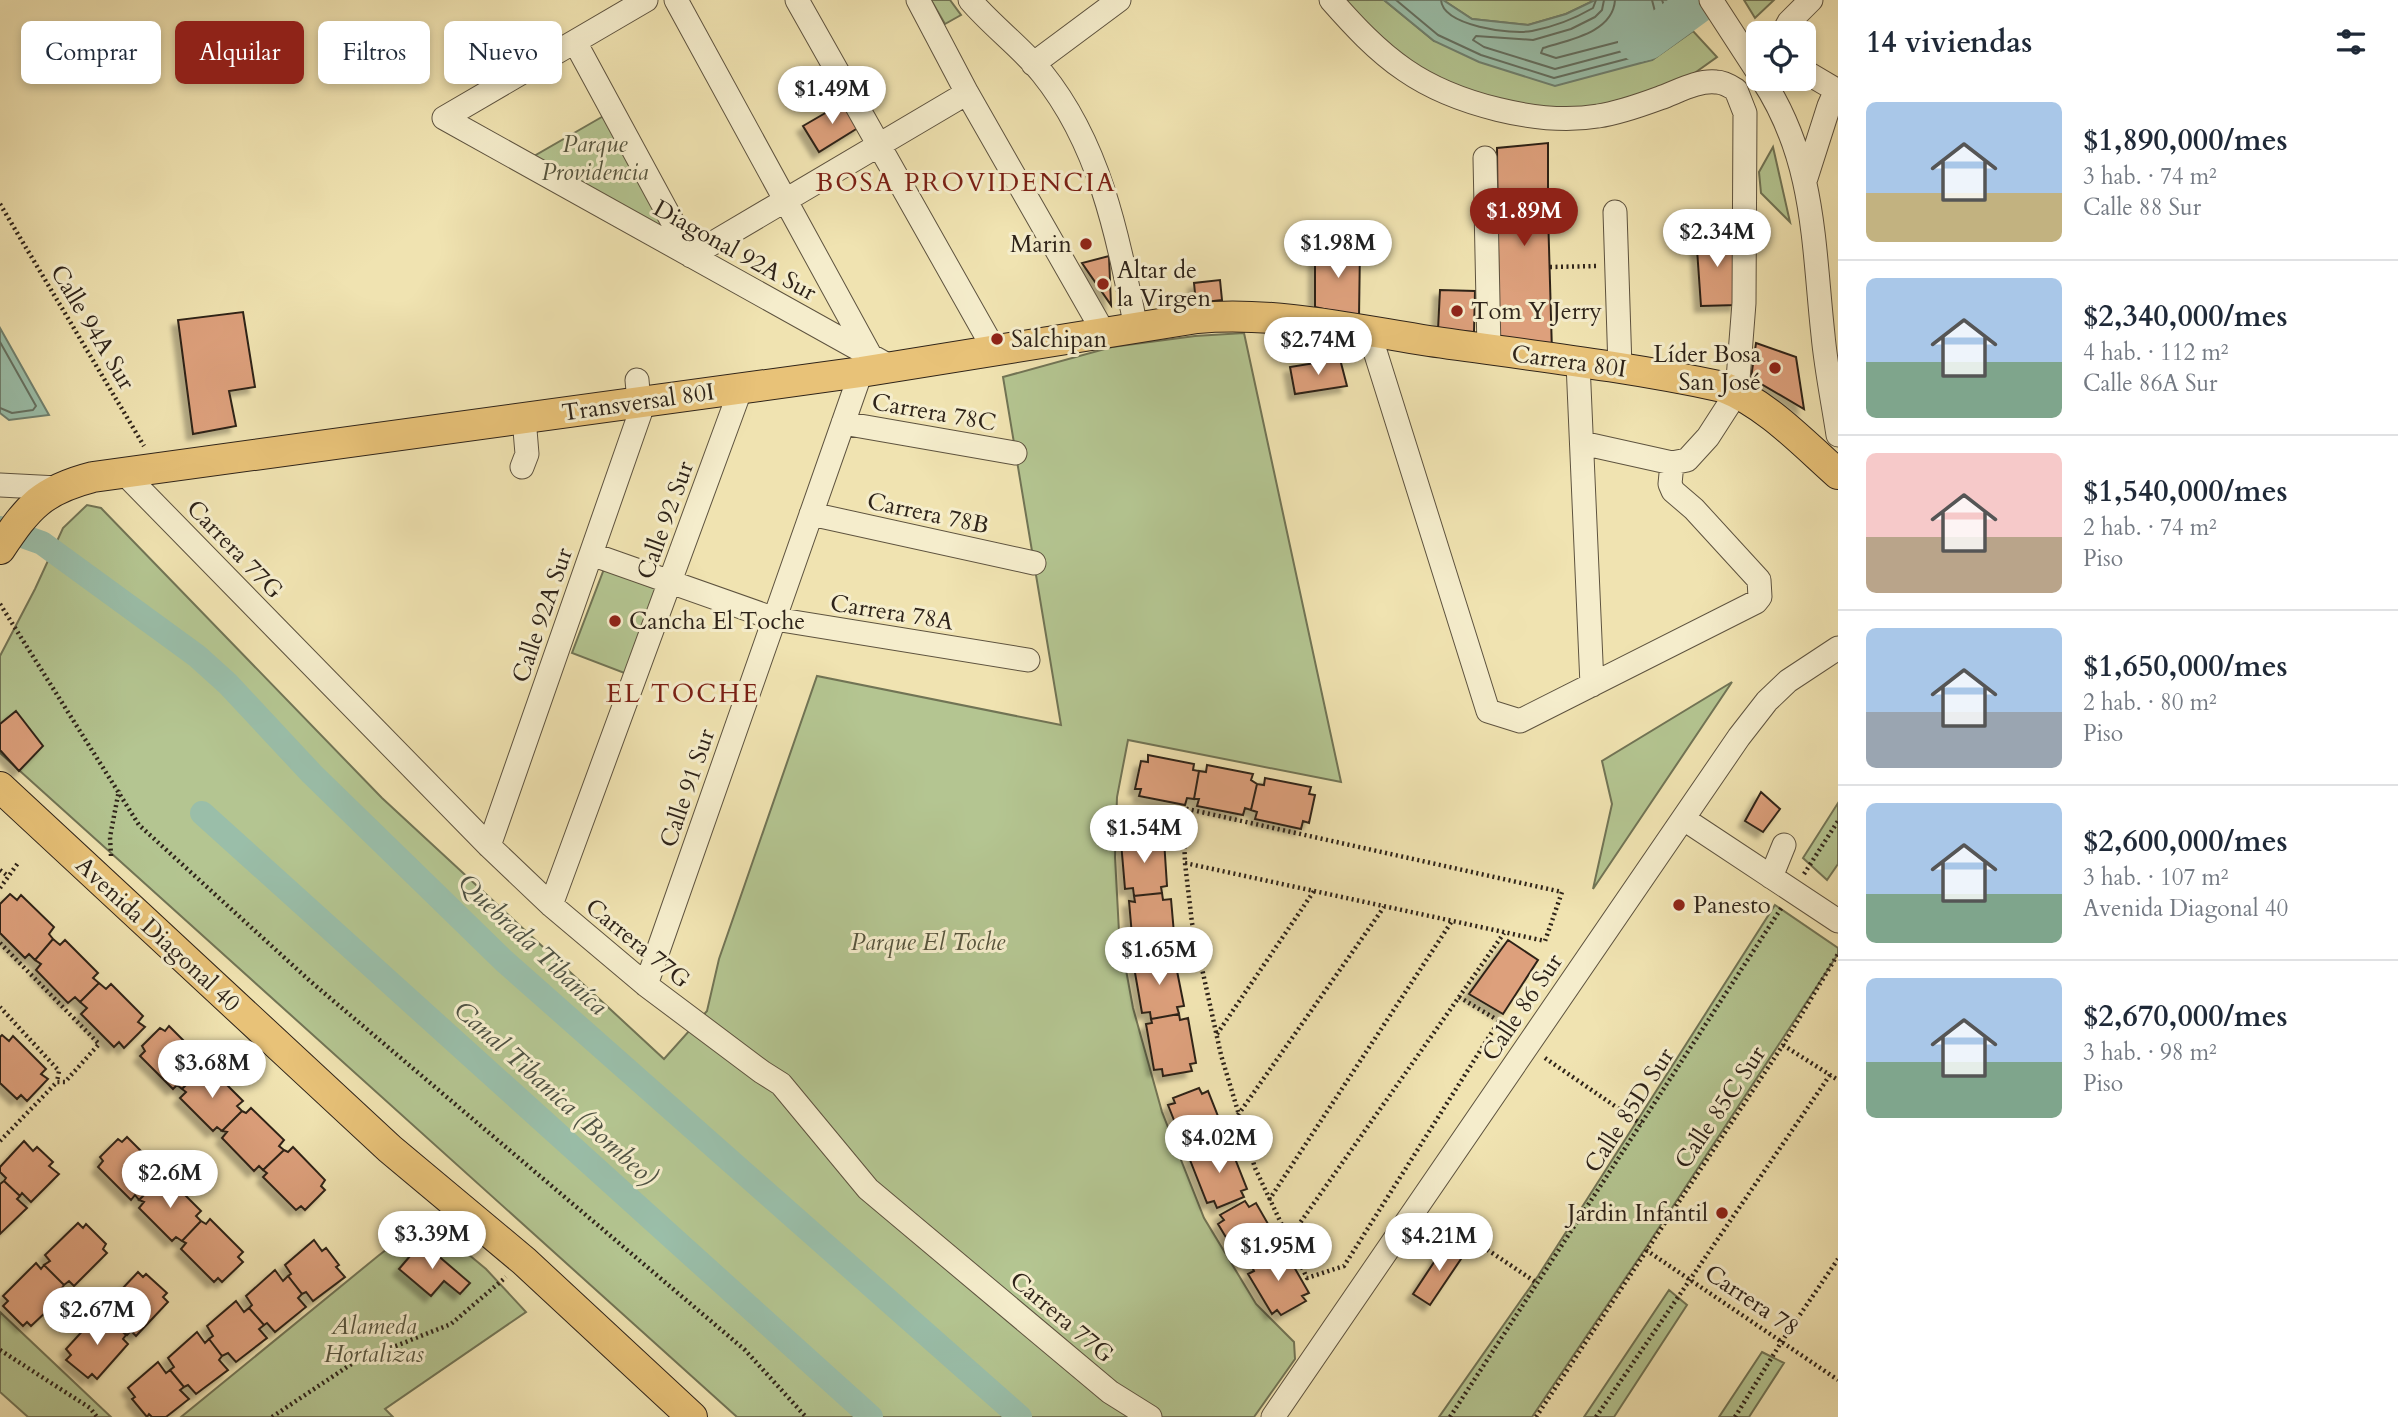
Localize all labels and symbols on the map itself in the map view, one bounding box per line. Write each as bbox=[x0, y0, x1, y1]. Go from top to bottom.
pin: $1.49M bbox=[775, 66, 889, 126]
park label: Parque Providencia bbox=[541, 128, 649, 189]
district label: BOSA PROVIDENCIA bbox=[815, 165, 1117, 200]
pin: $1.89M bbox=[1467, 188, 1581, 248]
street label: Diagonal 92A Sur bbox=[647, 192, 822, 309]
pin: $2.34M bbox=[1660, 210, 1774, 269]
pin: $1.98M bbox=[1281, 220, 1395, 280]
place label: Marin bbox=[1010, 228, 1072, 261]
marker: Marin bbox=[1078, 236, 1094, 252]
place label: Altar de la Virgen bbox=[1117, 254, 1211, 315]
street label: Calle 94A Sur bbox=[42, 259, 143, 396]
marker: Altar de la Virgen bbox=[1095, 276, 1111, 292]
place label: Tom Y Jerry bbox=[1471, 295, 1602, 328]
marker: Tom Y Jerry bbox=[1449, 303, 1465, 319]
pin: $2.74M bbox=[1261, 318, 1375, 377]
place label: Salchipan bbox=[1011, 323, 1108, 356]
marker: Salchipan bbox=[989, 331, 1005, 347]
street label: Carrera 80I bbox=[1509, 337, 1628, 386]
place label: Líder Bosa San José bbox=[1653, 338, 1762, 399]
marker: Líder Bosa San José bbox=[1767, 360, 1783, 376]
street label: Transversal 80I bbox=[560, 375, 717, 430]
street label: Carrera 78C bbox=[869, 385, 999, 440]
street label: Calle 92 Sur bbox=[629, 456, 702, 584]
street label: Carrera 78B bbox=[864, 484, 992, 542]
street label: Carrera 77G bbox=[179, 492, 290, 606]
street label: Calle 92A Sur bbox=[504, 543, 581, 687]
street label: Carrera 78A bbox=[828, 586, 957, 639]
place label: Cancha El Toche bbox=[629, 605, 805, 638]
marker: Cancha El Toche bbox=[607, 613, 623, 629]
district label: EL TOCHE bbox=[606, 676, 760, 711]
street label: Calle 91 Sur bbox=[652, 724, 723, 852]
pin: $1.54M bbox=[1087, 806, 1201, 865]
street label: Avenida Diagonal 40 bbox=[68, 849, 247, 1020]
water label: Quebrada Tibaníca bbox=[450, 866, 615, 1023]
place label: Panesto bbox=[1693, 889, 1771, 922]
street label: Carrera 77G bbox=[578, 891, 697, 996]
marker: Panesto bbox=[1671, 897, 1687, 913]
park label: Parque El Toche bbox=[851, 926, 1006, 959]
pin: $1.65M bbox=[1102, 928, 1216, 987]
street label: Calle 86 Sur bbox=[1474, 947, 1571, 1068]
water label: Canal Tibanica (Bombeo) bbox=[446, 993, 665, 1194]
street label: Calle 85C Sur bbox=[1667, 1039, 1774, 1175]
pin: $3.68M bbox=[155, 1040, 269, 1100]
street label: Calle 85D Sur bbox=[1577, 1041, 1682, 1179]
pin: $4.02M bbox=[1162, 1116, 1276, 1175]
pin: $2.6M bbox=[121, 1150, 219, 1210]
place label: Jardin Infantil bbox=[1565, 1197, 1708, 1230]
marker: Jardin Infantil bbox=[1714, 1205, 1730, 1221]
pin: $3.39M bbox=[375, 1212, 489, 1271]
pin: $4.21M bbox=[1382, 1214, 1496, 1273]
pin: $1.95M bbox=[1221, 1224, 1335, 1283]
street label: Carrera 78 bbox=[1698, 1257, 1805, 1344]
street label: Carrera 77G bbox=[1003, 1264, 1121, 1371]
pin: $2.67M bbox=[40, 1288, 154, 1347]
park label: Alameda Hortalizas bbox=[324, 1310, 424, 1371]

